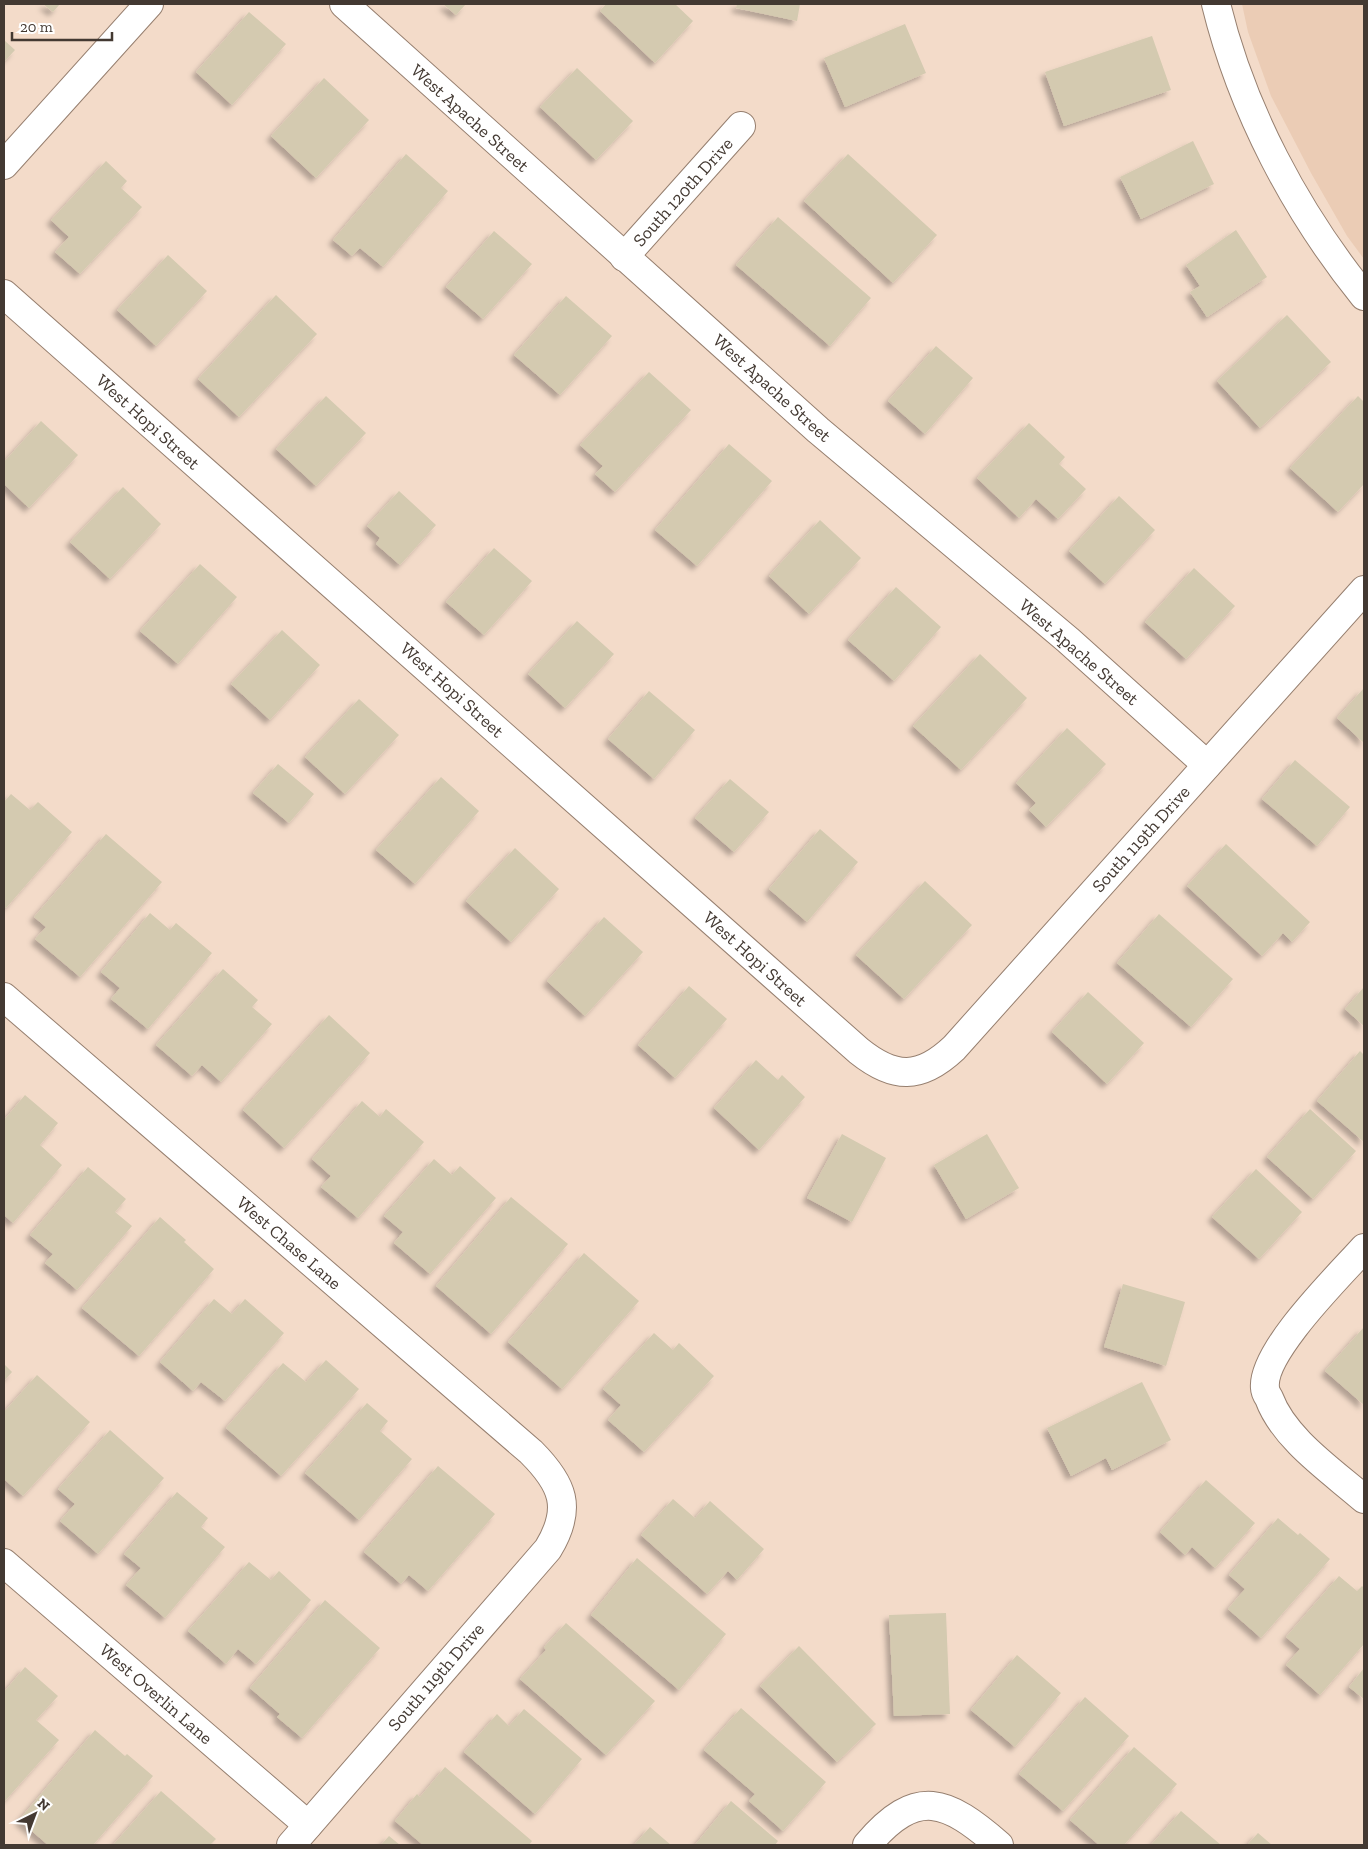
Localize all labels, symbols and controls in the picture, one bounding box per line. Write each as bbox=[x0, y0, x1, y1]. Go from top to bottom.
scale bar bbox=[12, 10, 112, 42]
text: 20 m bbox=[20, 18, 53, 36]
street label: West Apache Street bbox=[406, 59, 534, 177]
street label: South 120th Drive bbox=[628, 133, 738, 251]
street label: West Apache Street bbox=[708, 329, 836, 447]
street label: West Hopi Street bbox=[92, 370, 205, 475]
street label: West Apache Street bbox=[1015, 594, 1143, 710]
street label: West Hopi Street bbox=[396, 638, 509, 743]
street label: South 119th Drive bbox=[1087, 781, 1195, 897]
street label: West Hopi Street bbox=[699, 907, 812, 1012]
street label: West Chase Lane bbox=[232, 1192, 346, 1294]
street label: South 119th Drive bbox=[383, 1618, 489, 1736]
street label: West Overlin Lane bbox=[95, 1639, 217, 1749]
north arrow bbox=[10, 1789, 60, 1839]
text: N bbox=[34, 1795, 53, 1815]

